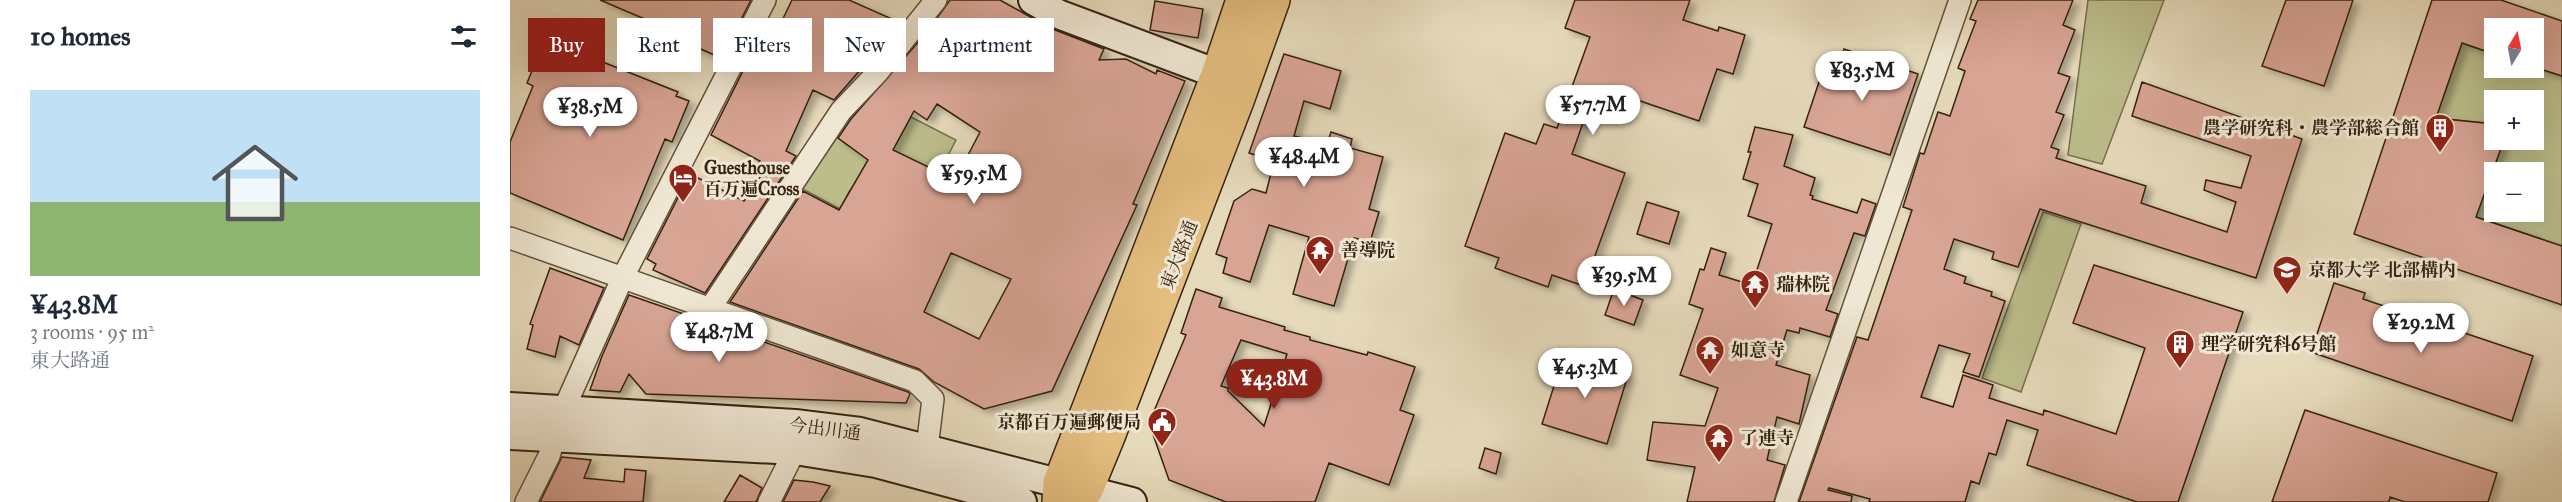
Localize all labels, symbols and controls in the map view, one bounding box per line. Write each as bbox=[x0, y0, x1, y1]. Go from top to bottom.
chip: Buy bbox=[528, 18, 605, 72]
chip: Rent bbox=[617, 18, 701, 72]
chip: Filters bbox=[713, 18, 812, 72]
chip: New bbox=[824, 18, 906, 72]
chip: Apartment bbox=[918, 18, 1054, 72]
north arrow bbox=[2484, 18, 2544, 78]
map controls bbox=[2484, 18, 2544, 222]
text: 10 homes bbox=[30, 20, 131, 52]
icon: filters bbox=[447, 20, 480, 53]
pin: ¥83.5M bbox=[1813, 51, 1911, 102]
text: ¥83.5M bbox=[1829, 58, 1895, 82]
pin: ¥57.7M bbox=[1544, 85, 1642, 136]
pin: ¥38.5M bbox=[541, 87, 639, 138]
button: + bbox=[2484, 90, 2544, 150]
text: ¥57.7M bbox=[1559, 92, 1627, 116]
text: ¥38.5M bbox=[557, 94, 623, 118]
building icon: 農学研究科・農学部総合館 bbox=[2424, 112, 2456, 154]
place label: 農学研究科・農学部総合館 bbox=[2203, 117, 2419, 139]
icon: home bbox=[201, 129, 309, 237]
pin: ¥48.4M bbox=[1255, 137, 1353, 188]
text: ¥48.4M bbox=[1268, 144, 1340, 168]
pin: ¥59.5M bbox=[925, 154, 1023, 205]
place label: Guesthouse 百万遍Cross bbox=[704, 157, 800, 200]
text: ¥59.5M bbox=[941, 161, 1007, 185]
hotel icon: Guesthouse 百万遍Cross bbox=[667, 162, 699, 204]
button: − bbox=[2484, 162, 2544, 222]
street label: 東大路通 bbox=[1156, 217, 1202, 293]
temple icon: 善導院 bbox=[1304, 234, 1336, 276]
place label: 善導院 bbox=[1341, 239, 1395, 261]
school or university icon: 京都大学 北部構内 bbox=[2271, 254, 2303, 296]
pin: ¥39.5M bbox=[1575, 256, 1673, 307]
place label: 京都大学 北部構内 bbox=[2308, 259, 2456, 281]
text: ¥39.5M bbox=[1591, 263, 1657, 287]
temple icon: 瑞林院 bbox=[1739, 268, 1771, 310]
place label: 瑞林院 bbox=[1776, 273, 1830, 295]
text: ¥43.8M bbox=[30, 288, 118, 320]
pin: ¥29.2M bbox=[2372, 303, 2470, 354]
text: ¥29.2M bbox=[2387, 310, 2455, 334]
pin: ¥48.7M bbox=[670, 312, 768, 363]
text: ¥48.7M bbox=[684, 319, 754, 343]
text: 3 rooms · 95 m² bbox=[30, 320, 154, 344]
building icon: 理学研究科6号館 bbox=[2164, 328, 2196, 370]
place label: 理学研究科6号館 bbox=[2201, 333, 2336, 355]
temple icon: 如意寺 bbox=[1694, 334, 1726, 376]
place label: 如意寺 bbox=[1731, 339, 1785, 361]
text: 東大路通 bbox=[30, 348, 110, 372]
pin: ¥45.3M bbox=[1536, 348, 1634, 399]
text: ¥45.3M bbox=[1552, 355, 1618, 379]
pin: ¥43.8M bbox=[1225, 359, 1323, 410]
text: ¥43.8M bbox=[1240, 366, 1308, 390]
public building icon: 京都百万遍郵便局 bbox=[1146, 406, 1178, 448]
place label: 京都百万遍郵便局 bbox=[997, 411, 1141, 433]
street label: 今出川通 bbox=[788, 414, 862, 444]
temple icon: 了連寺 bbox=[1703, 422, 1735, 464]
place label: 了連寺 bbox=[1740, 427, 1794, 449]

